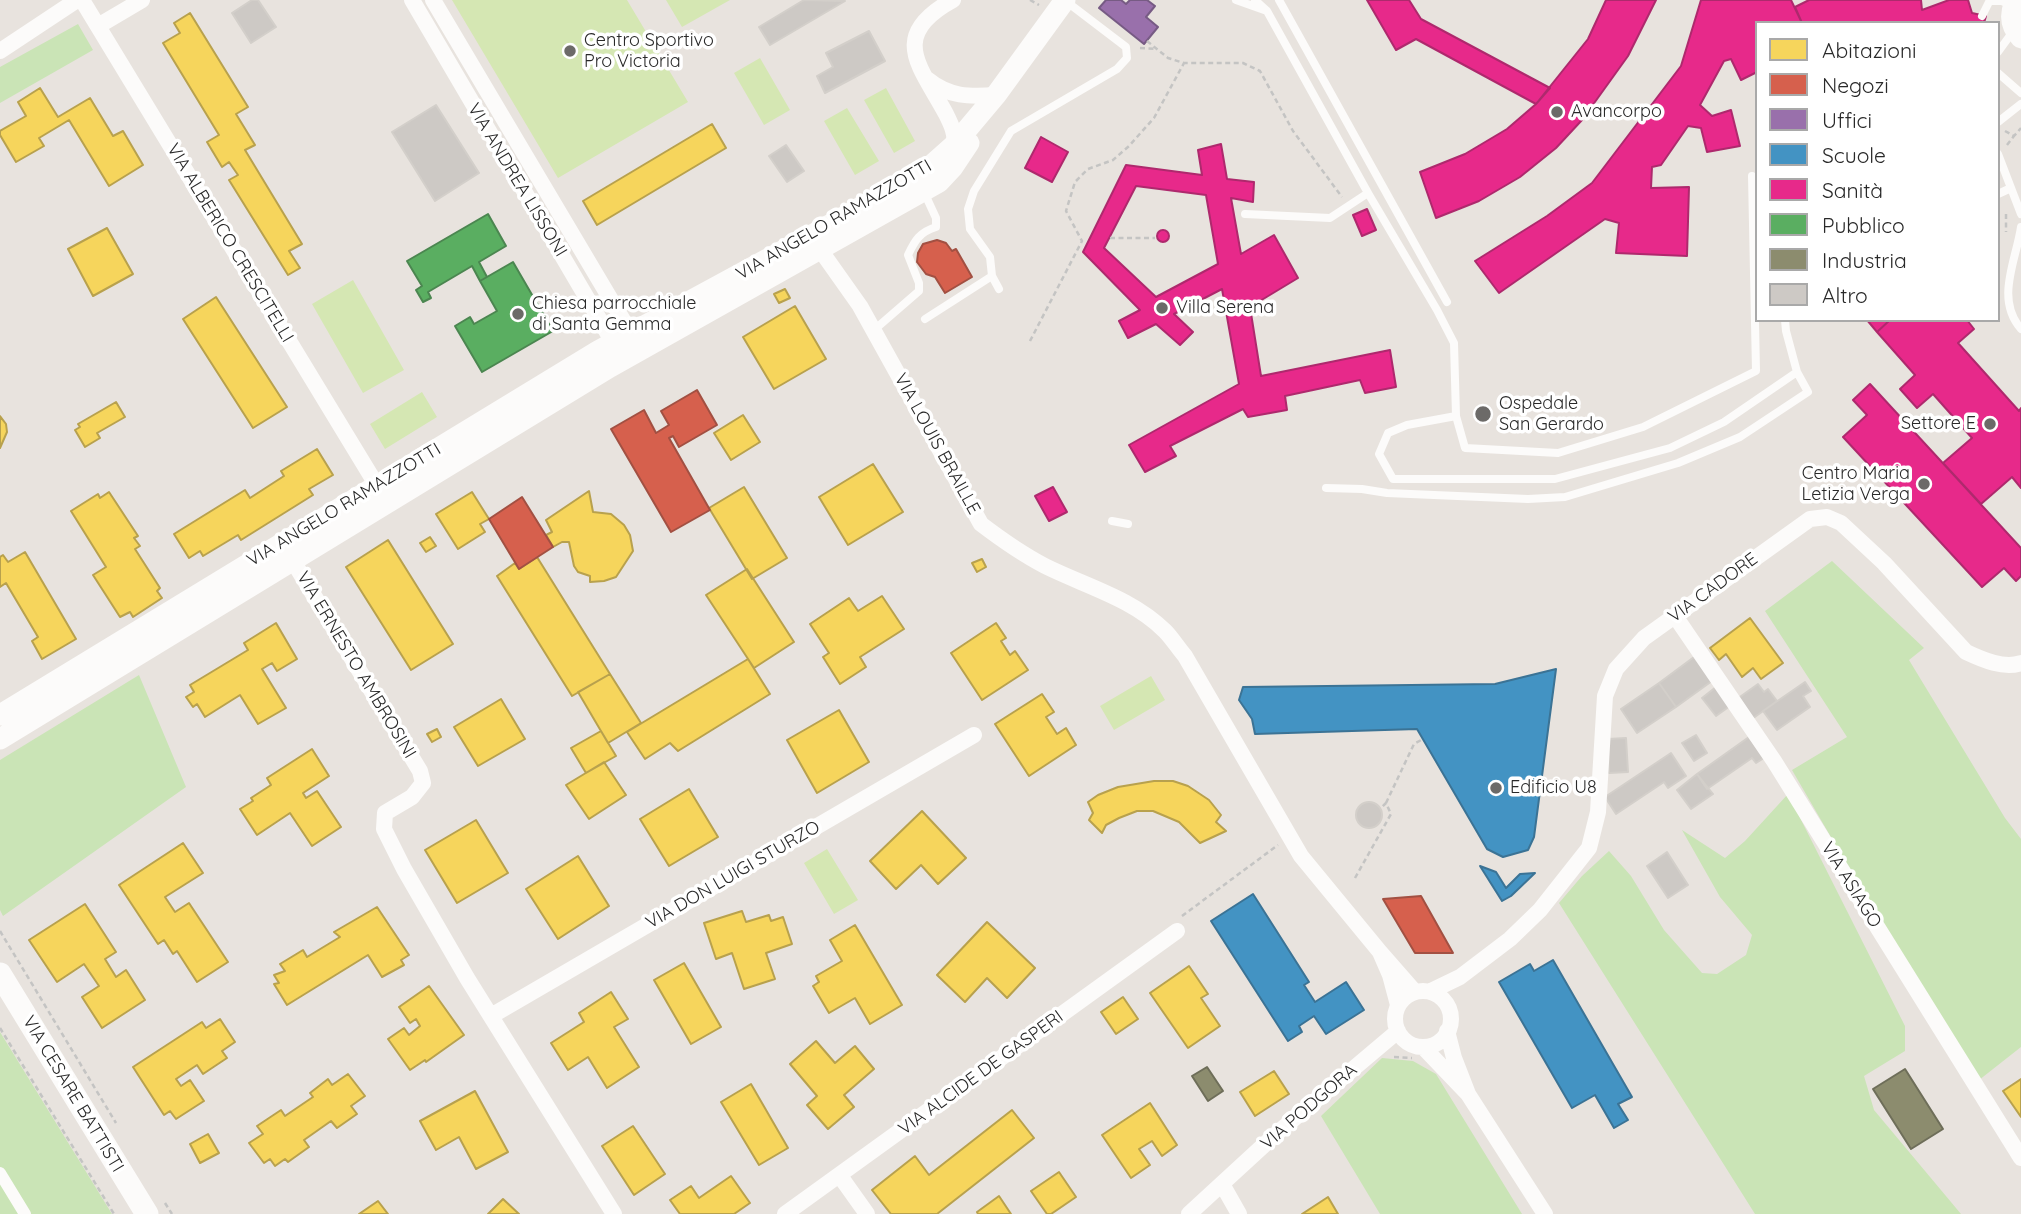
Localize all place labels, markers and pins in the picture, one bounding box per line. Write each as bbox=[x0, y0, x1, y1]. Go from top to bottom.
place label: Centro Sportivo Pro Victoria bbox=[584, 30, 714, 72]
marker: Centro Sportivo Pro Victoria bbox=[562, 43, 578, 59]
place label: Avancorpo bbox=[1571, 101, 1662, 123]
marker: Avancorpo bbox=[1549, 104, 1565, 120]
place label: Chiesa parrocchiale di Santa Gemma bbox=[532, 293, 696, 336]
place label: Villa Serena bbox=[1176, 297, 1274, 319]
marker: Villa Serena bbox=[1154, 300, 1170, 316]
marker: Chiesa parrocchiale di Santa Gemma bbox=[510, 306, 526, 322]
place label: Ospedale San Gerardo bbox=[1499, 393, 1604, 436]
marker: Ospedale San Gerardo bbox=[1473, 404, 1493, 424]
place label: Settore E bbox=[1901, 413, 1976, 435]
marker: Settore E bbox=[1982, 416, 1998, 432]
place label: Centro Maria Letizia Verga bbox=[1802, 463, 1910, 505]
marker: Centro Maria Letizia Verga bbox=[1916, 476, 1932, 492]
place label: Edificio U8 bbox=[1510, 777, 1597, 799]
marker: Edificio U8 bbox=[1488, 780, 1504, 796]

